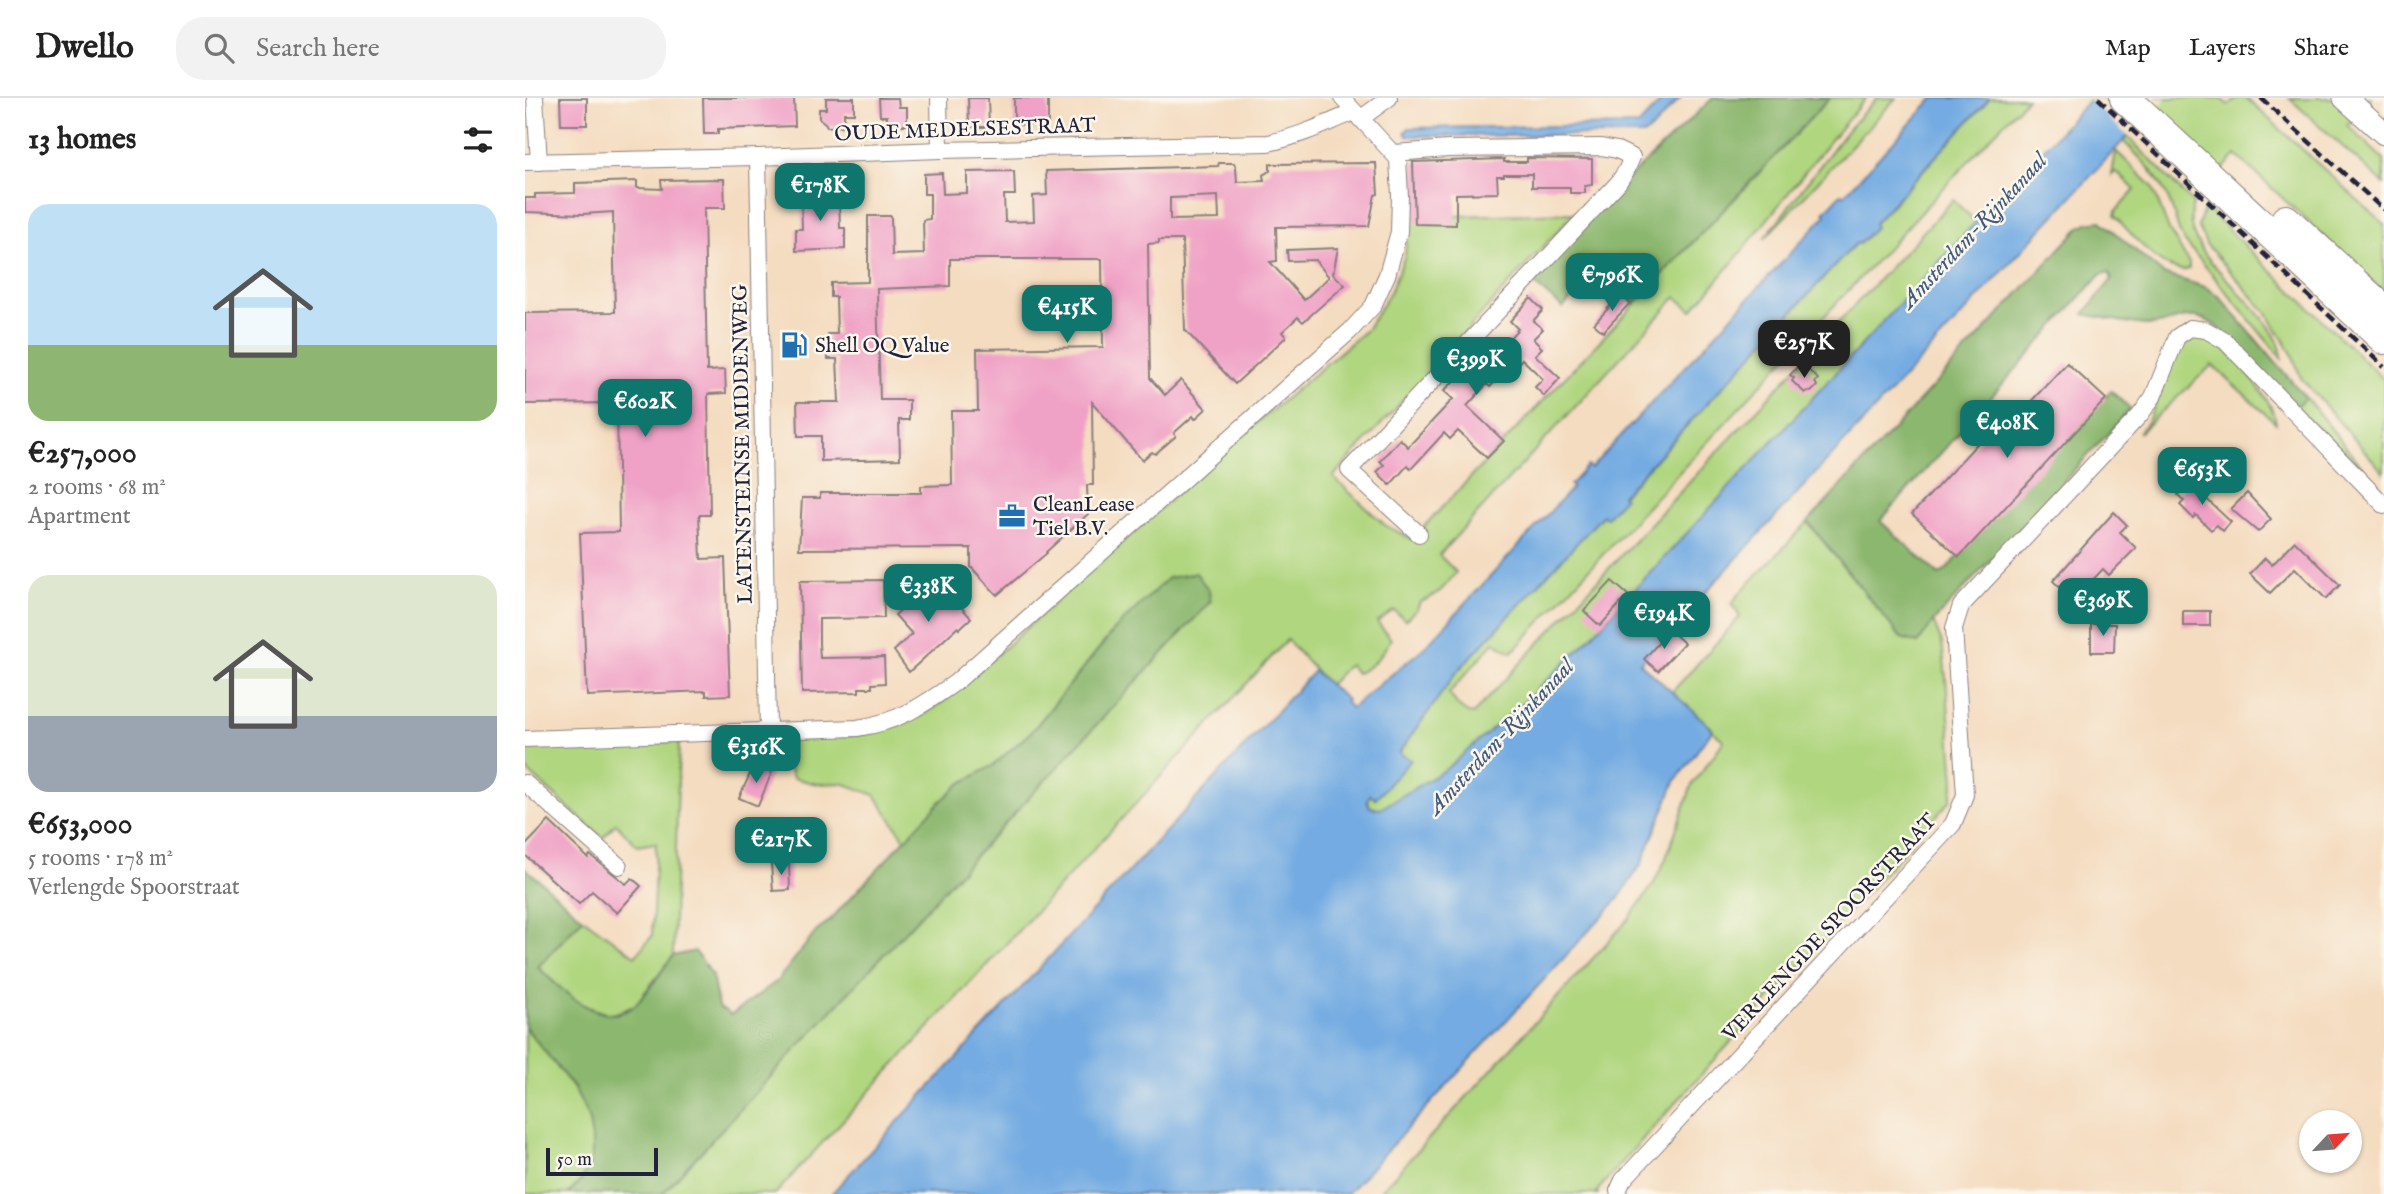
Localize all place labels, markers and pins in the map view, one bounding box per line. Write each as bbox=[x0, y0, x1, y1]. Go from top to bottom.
pin: €178K bbox=[771, 164, 869, 223]
pin: €796K bbox=[1563, 254, 1661, 313]
pin: €415K bbox=[1018, 286, 1116, 345]
pin: €257K bbox=[1755, 320, 1853, 380]
fuel station icon: Shell OQ Value bbox=[779, 330, 809, 360]
place label: Shell OQ Value bbox=[815, 333, 950, 360]
pin: €399K bbox=[1427, 338, 1525, 397]
pin: €602K bbox=[596, 380, 694, 439]
pin: €408K bbox=[1958, 400, 2056, 460]
pin: €653K bbox=[2153, 448, 2251, 507]
place label: CleanLease Tiel B.V. bbox=[1033, 492, 1135, 543]
office icon: CleanLease Tiel B.V. bbox=[997, 501, 1027, 531]
pin: €338K bbox=[879, 564, 977, 624]
pin: €369K bbox=[2054, 578, 2152, 638]
pin: €194K bbox=[1615, 592, 1713, 651]
pin: €316K bbox=[707, 726, 805, 785]
pin: €217K bbox=[732, 818, 830, 877]

